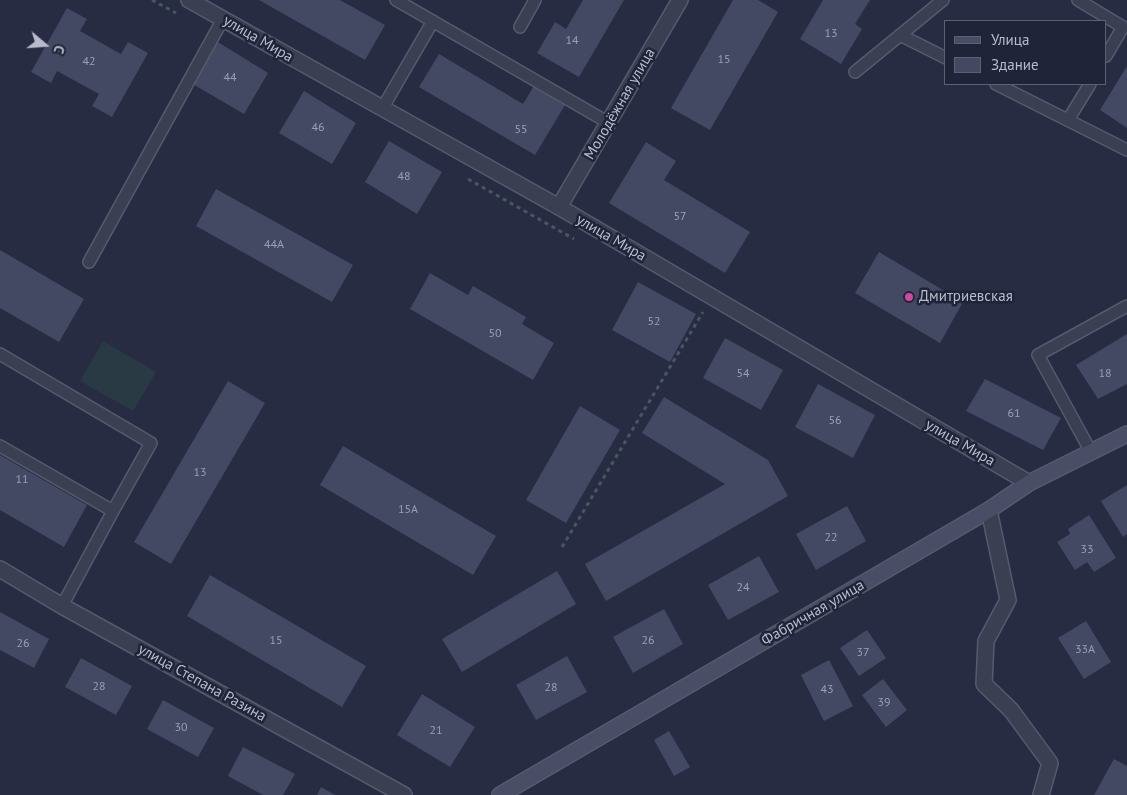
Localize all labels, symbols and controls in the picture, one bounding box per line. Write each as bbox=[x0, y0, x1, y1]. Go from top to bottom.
street label: улица Мира bbox=[220, 12, 296, 66]
north arrow bbox=[20, 20, 70, 70]
legend bbox=[944, 20, 1107, 85]
house number: 13 bbox=[824, 27, 838, 41]
text: Улица bbox=[991, 30, 1029, 49]
house number: 14 bbox=[565, 34, 579, 48]
text: С bbox=[49, 43, 69, 56]
street label: Молодёжная улица bbox=[581, 45, 659, 163]
house number: 15 bbox=[717, 53, 731, 67]
house number: 42 bbox=[82, 55, 96, 69]
text: Здание bbox=[991, 55, 1039, 74]
house number: 44 bbox=[223, 71, 237, 85]
house number: 46 bbox=[311, 121, 325, 135]
house number: 55 bbox=[514, 123, 528, 137]
house number: 48 bbox=[397, 170, 411, 184]
house number: 57 bbox=[673, 210, 687, 224]
street label: улица Мира bbox=[573, 211, 649, 265]
house number: 44А bbox=[264, 238, 284, 252]
place label: Дмитриевская bbox=[919, 288, 1013, 306]
marker: Дмитриевская bbox=[903, 291, 915, 303]
house number: 52 bbox=[647, 315, 661, 329]
house number: 50 bbox=[488, 327, 502, 341]
house number: 54 bbox=[736, 367, 750, 381]
house number: 18 bbox=[1098, 367, 1112, 381]
house number: 61 bbox=[1007, 407, 1021, 421]
house number: 56 bbox=[828, 414, 842, 428]
street label: улица Мира bbox=[922, 416, 998, 470]
house number: 13 bbox=[193, 466, 207, 480]
house number: 11 bbox=[15, 473, 29, 487]
house number: 15А bbox=[398, 503, 418, 517]
house number: 22 bbox=[824, 531, 838, 545]
house number: 33 bbox=[1080, 543, 1094, 557]
street label: Фабричная улица bbox=[758, 576, 868, 650]
house number: 24 bbox=[736, 581, 750, 595]
house number: 15 bbox=[269, 634, 283, 648]
house number: 26 bbox=[641, 634, 655, 648]
house number: 26 bbox=[16, 637, 30, 651]
street label: улица Степана Разина bbox=[135, 640, 269, 726]
house number: 33А bbox=[1075, 643, 1095, 657]
house number: 37 bbox=[856, 646, 870, 660]
house number: 28 bbox=[92, 680, 106, 694]
house number: 28 bbox=[544, 681, 558, 695]
house number: 43 bbox=[820, 683, 834, 697]
house number: 39 bbox=[877, 696, 891, 710]
house number: 30 bbox=[174, 721, 188, 735]
house number: 21 bbox=[429, 724, 443, 738]

